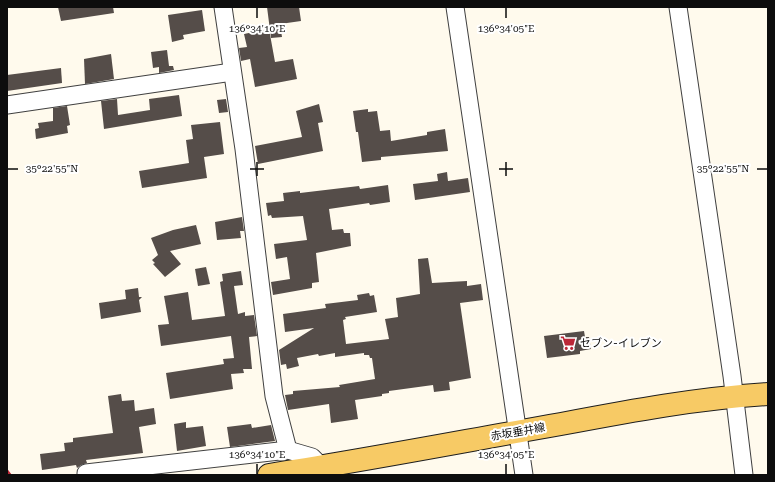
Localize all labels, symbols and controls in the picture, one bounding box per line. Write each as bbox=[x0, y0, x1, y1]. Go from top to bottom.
text: 136°34'10"E bbox=[229, 23, 285, 34]
text: 136°34'05"E bbox=[478, 23, 534, 34]
text: 35°22'55"N bbox=[26, 163, 78, 174]
text: 35°22'55"N bbox=[697, 163, 749, 174]
supermarket icon: セブン-イレブン bbox=[559, 334, 577, 352]
place label: セブン-イレブン bbox=[580, 337, 662, 350]
street label: 赤坂垂井線 bbox=[490, 421, 546, 443]
text: 136°34'10"E bbox=[229, 449, 285, 460]
text: 136°34'05"E bbox=[478, 449, 534, 460]

